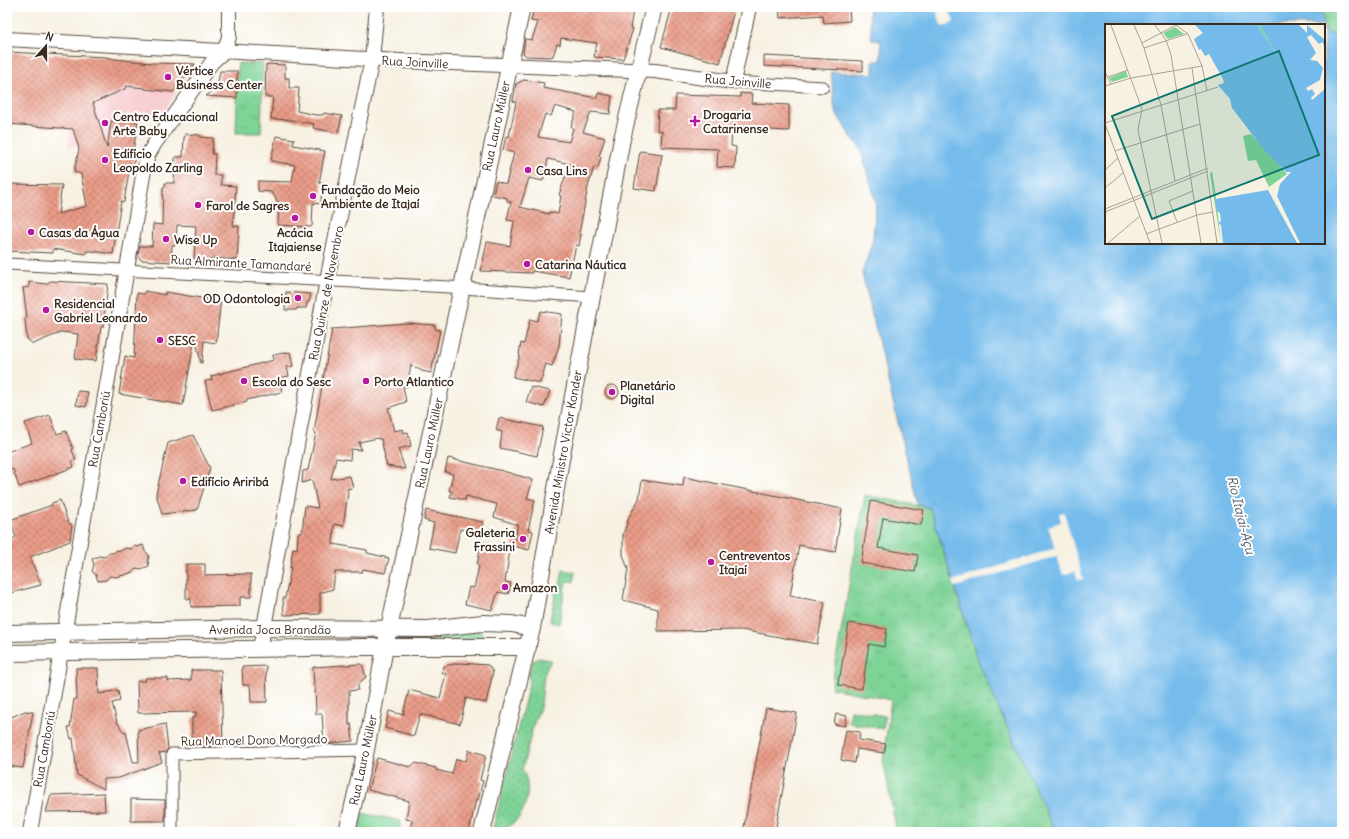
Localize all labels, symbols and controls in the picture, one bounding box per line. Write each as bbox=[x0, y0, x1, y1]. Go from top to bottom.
inset map bbox=[1105, 24, 1325, 244]
north arrow bbox=[26, 26, 66, 66]
text: N bbox=[44, 29, 56, 45]
street label: Rua Joinville bbox=[381, 53, 449, 71]
place label: Vértice Business Center bbox=[176, 63, 262, 92]
street label: Rua Joinville bbox=[704, 71, 772, 91]
marker: Vértice Business Center bbox=[163, 72, 173, 82]
street label: Rua Lauro Müller bbox=[479, 79, 513, 173]
place label: Drogaria Catarinense bbox=[703, 107, 769, 136]
place label: Centro Educacional Arte Baby bbox=[113, 109, 218, 139]
marker: Drogaria Catarinense bbox=[690, 116, 700, 126]
marker: Centro Educacional Arte Baby bbox=[100, 118, 110, 128]
place label: Edifício Leopoldo Zarling bbox=[113, 146, 203, 176]
marker: Edifício Leopoldo Zarling bbox=[100, 155, 110, 165]
place label: Casa Lins bbox=[536, 163, 588, 178]
marker: Casa Lins bbox=[523, 165, 533, 175]
place label: Fundação do Meio Ambiente de Itajaí bbox=[321, 182, 420, 211]
marker: Fundação do Meio Ambiente de Itajaí bbox=[308, 191, 318, 201]
place label: Farol de Sagres bbox=[206, 198, 290, 214]
marker: Farol de Sagres bbox=[193, 200, 203, 210]
marker: Acácia Itajaiense bbox=[290, 213, 300, 223]
street label: Rua Quinze de Novembro bbox=[306, 224, 346, 362]
place label: Casas da Água bbox=[39, 225, 119, 241]
place label: Acácia Itajaiense bbox=[268, 225, 322, 254]
marker: Casas da Água bbox=[26, 227, 36, 237]
place label: Wise Up bbox=[174, 232, 217, 248]
marker: Wise Up bbox=[161, 234, 171, 244]
street label: Rua Almirante Tamandaré bbox=[170, 252, 312, 274]
place label: Catarina Náutica bbox=[535, 257, 627, 272]
marker: Catarina Náutica bbox=[522, 259, 532, 269]
place label: OD Odontologia bbox=[203, 291, 290, 307]
marker: OD Odontologia bbox=[293, 293, 303, 303]
place label: Residencial Gabriel Leonardo bbox=[54, 296, 148, 325]
marker: Residencial Gabriel Leonardo bbox=[41, 305, 51, 315]
place label: SESC bbox=[168, 333, 196, 348]
marker: SESC bbox=[155, 335, 165, 345]
street label: Avenida Ministro Victor Konder bbox=[541, 369, 585, 535]
place label: Escola do Sesc bbox=[252, 374, 331, 389]
place label: Porto Atlantico bbox=[374, 374, 454, 389]
marker: Escola do Sesc bbox=[239, 376, 249, 386]
marker: Porto Atlantico bbox=[361, 376, 371, 386]
place label: Planetário Digital bbox=[620, 378, 676, 408]
marker: Planetário Digital bbox=[607, 387, 617, 397]
street label: Rua Camboriú bbox=[85, 390, 113, 468]
street label: Rua Lauro Müller bbox=[412, 396, 446, 490]
place label: Edifício Ariribá bbox=[191, 474, 269, 489]
water label: Rio Itajaí-Açu bbox=[1223, 474, 1259, 557]
marker: Edifício Ariribá bbox=[178, 476, 188, 486]
place label: Galeteria Frassini bbox=[466, 525, 515, 554]
marker: Galeteria Frassini bbox=[518, 534, 528, 544]
place label: Centreventos Itajaí bbox=[719, 548, 791, 577]
marker: Centreventos Itajaí bbox=[706, 557, 716, 567]
place label: Amazon bbox=[513, 580, 557, 595]
marker: Amazon bbox=[500, 582, 510, 592]
street label: Avenida Joca Brandão bbox=[209, 622, 331, 637]
street label: Rua Camboriú bbox=[30, 710, 58, 788]
street label: Rua Lauro Müller bbox=[346, 713, 380, 807]
street label: Rua Manoel Dono Morgado bbox=[181, 731, 328, 749]

